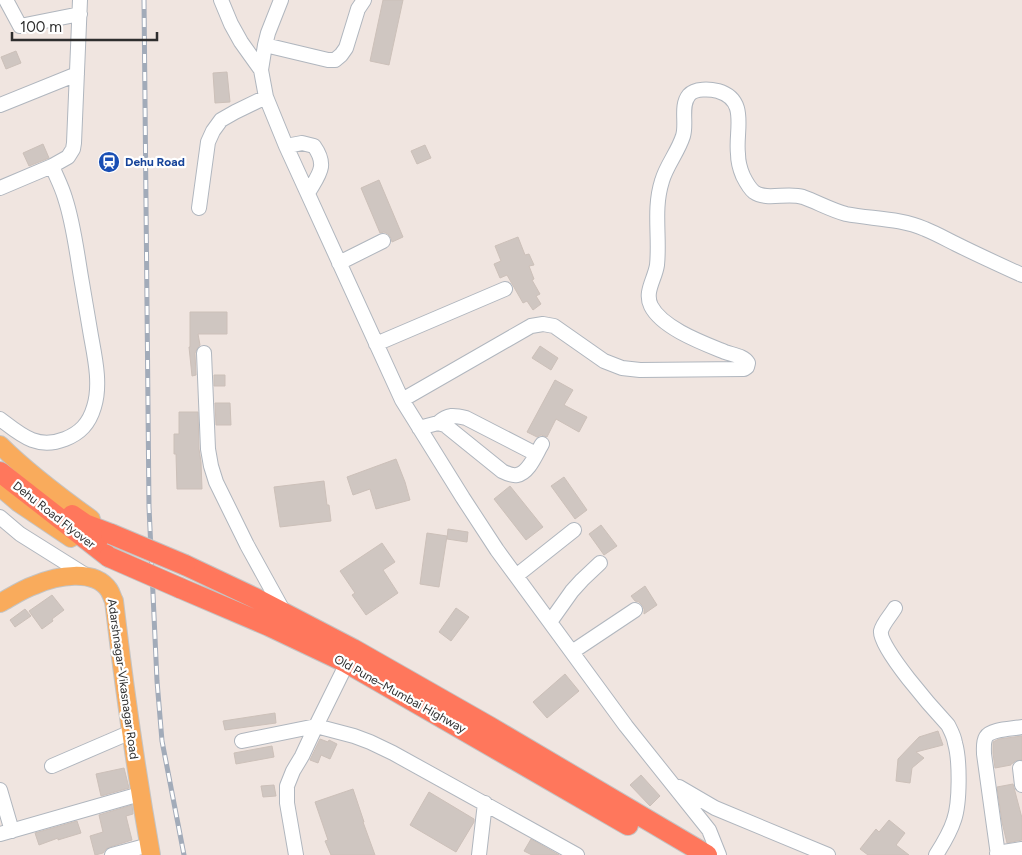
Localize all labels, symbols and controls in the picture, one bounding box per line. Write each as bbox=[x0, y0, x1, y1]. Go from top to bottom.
scale bar bbox=[12, 10, 158, 42]
text: 100 m bbox=[20, 18, 62, 36]
station icon: Dehu Road bbox=[97, 150, 121, 174]
place label: Dehu Road bbox=[125, 155, 185, 169]
street label: Dehu Road Flyover bbox=[10, 479, 98, 551]
street label: Adarshnagar-Vikasnagar Road bbox=[105, 598, 141, 760]
street label: Old Pune–Mumbai Highway bbox=[332, 652, 469, 736]

